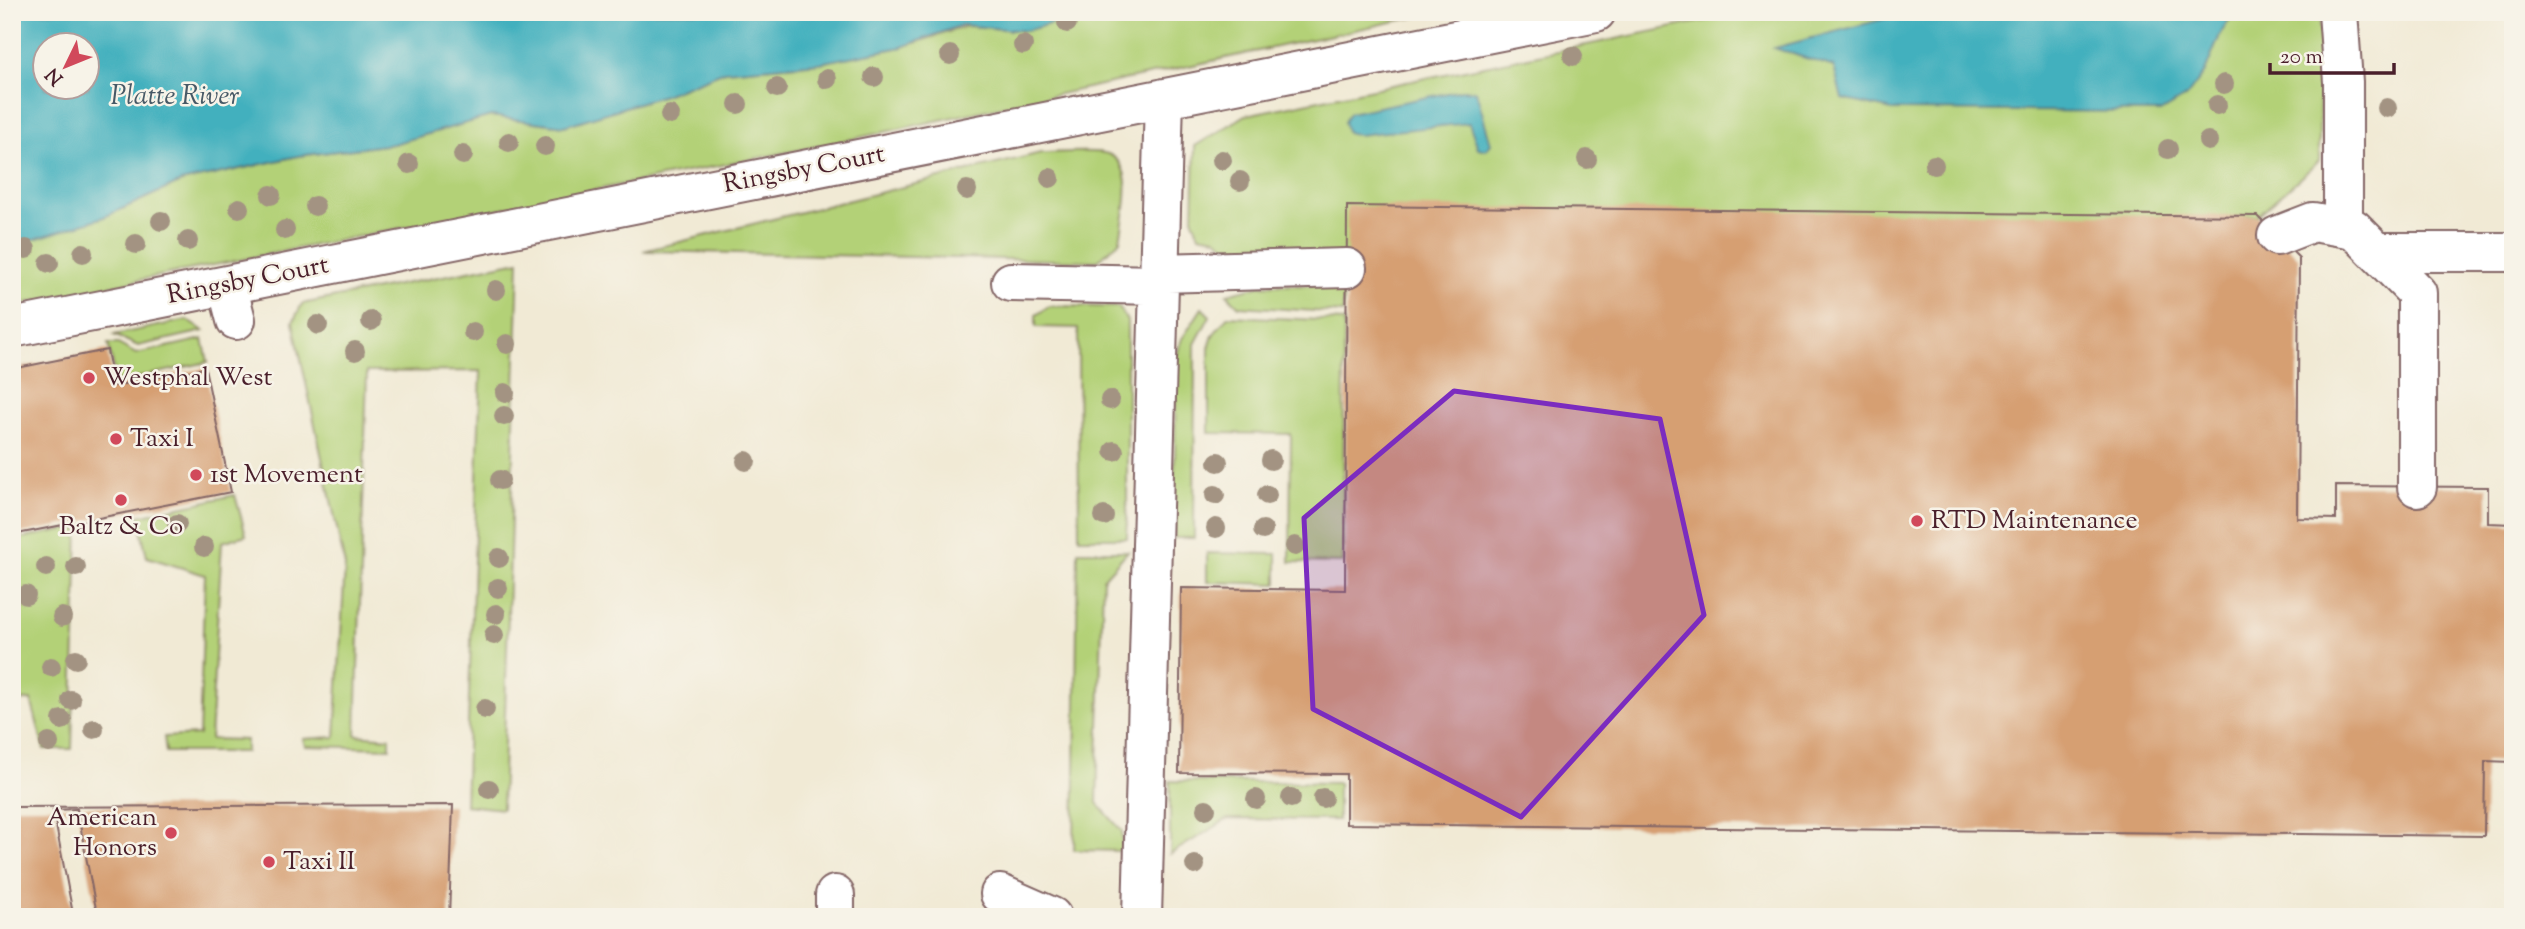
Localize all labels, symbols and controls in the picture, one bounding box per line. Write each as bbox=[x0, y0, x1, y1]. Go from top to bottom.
north arrow bbox=[32, 32, 102, 102]
scale bar bbox=[2270, 32, 2394, 76]
text: 20 m bbox=[2280, 43, 2323, 73]
text: N bbox=[40, 61, 70, 91]
water label: Platte River bbox=[111, 77, 240, 117]
street label: Ringsby Court bbox=[720, 136, 888, 204]
street label: Ringsby Court bbox=[164, 247, 332, 315]
place label: Westphal West bbox=[103, 360, 273, 397]
marker: Westphal West bbox=[81, 370, 97, 386]
place label: Taxi I bbox=[130, 421, 194, 458]
marker: Taxi I bbox=[108, 431, 124, 447]
place label: 1st Movement bbox=[210, 457, 363, 494]
marker: 1st Movement bbox=[188, 467, 204, 483]
marker: Baltz & Co bbox=[113, 492, 129, 508]
place label: RTD Maintenance bbox=[1931, 503, 2138, 540]
place label: Baltz & Co bbox=[59, 509, 183, 546]
marker: RTD Maintenance bbox=[1909, 513, 1925, 529]
place label: American Honors bbox=[46, 800, 157, 867]
marker: American Honors bbox=[163, 825, 179, 841]
place label: Taxi II bbox=[283, 844, 356, 881]
marker: Taxi II bbox=[261, 854, 277, 870]

